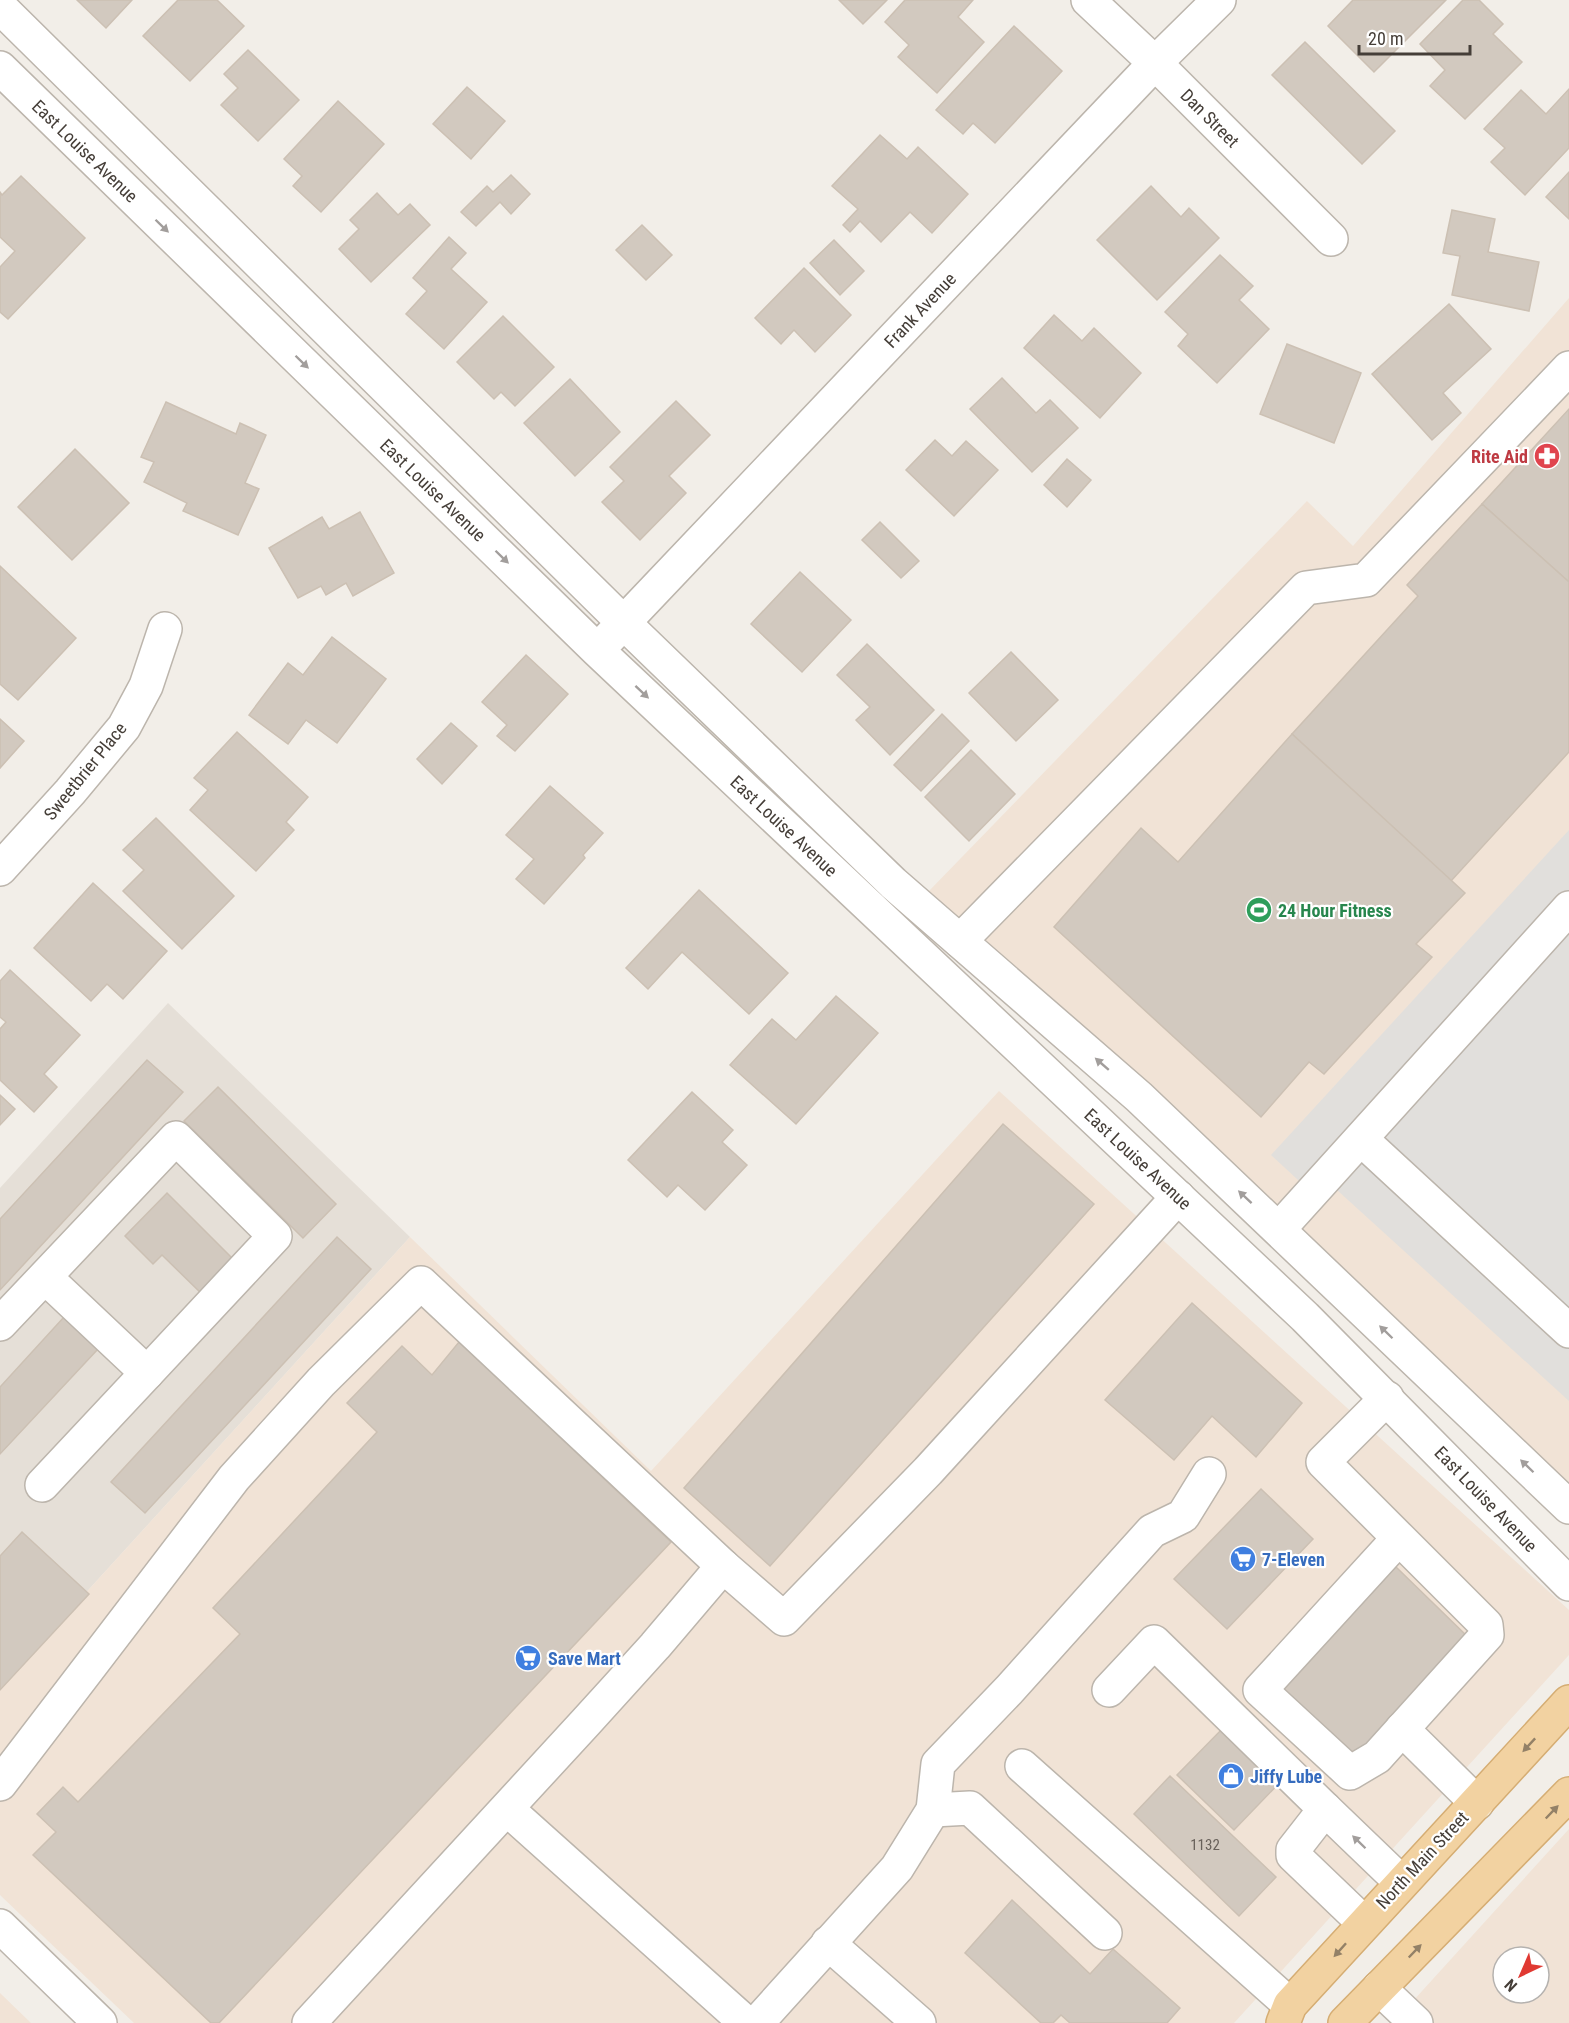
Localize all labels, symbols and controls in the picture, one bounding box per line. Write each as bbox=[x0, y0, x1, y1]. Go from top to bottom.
scale bar bbox=[1359, 18, 1470, 56]
text: 20 m bbox=[1368, 28, 1403, 49]
street label: Dan Street bbox=[1176, 84, 1244, 152]
street label: East Louise Avenue bbox=[28, 95, 142, 207]
one-way arrow bbox=[155, 219, 170, 233]
street label: Frank Avenue bbox=[880, 268, 960, 352]
one-way arrow bbox=[294, 355, 309, 369]
street label: East Louise Avenue bbox=[376, 434, 490, 546]
pharmacy icon: Rite Aid bbox=[1532, 441, 1562, 471]
place label: Rite Aid bbox=[1471, 446, 1528, 467]
one-way arrow bbox=[494, 549, 508, 563]
one-way arrow bbox=[635, 685, 650, 699]
street label: Sweetbrier Place bbox=[39, 718, 131, 824]
street label: East Louise Avenue bbox=[726, 771, 842, 881]
sports icon: 24 Hour Fitness bbox=[1244, 895, 1274, 925]
place label: 24 Hour Fitness bbox=[1278, 900, 1392, 921]
one-way arrow bbox=[1095, 1058, 1110, 1071]
street label: East Louise Avenue bbox=[1080, 1104, 1196, 1214]
one-way arrow bbox=[1238, 1191, 1253, 1204]
one-way arrow bbox=[1379, 1325, 1393, 1339]
street label: East Louise Avenue bbox=[1430, 1442, 1542, 1556]
one-way arrow bbox=[1520, 1460, 1534, 1474]
supermarket icon: 7-Eleven bbox=[1228, 1544, 1258, 1574]
place label: 7-Eleven bbox=[1262, 1549, 1325, 1570]
supermarket icon: Save Mart bbox=[513, 1643, 543, 1673]
place label: Save Mart bbox=[548, 1648, 621, 1669]
one-way arrow bbox=[1523, 1738, 1537, 1752]
shop icon: Jiffy Lube bbox=[1216, 1761, 1246, 1791]
place label: Jiffy Lube bbox=[1250, 1766, 1323, 1787]
one-way arrow bbox=[1544, 1805, 1559, 1819]
street label: North Main Street bbox=[1371, 1807, 1473, 1913]
one-way arrow bbox=[1353, 1835, 1367, 1849]
house number: 1132 bbox=[1190, 1836, 1220, 1854]
one-way arrow bbox=[1334, 1942, 1347, 1957]
one-way arrow bbox=[1408, 1944, 1422, 1959]
north arrow bbox=[1491, 1945, 1551, 2005]
text: N bbox=[1501, 1975, 1521, 1996]

